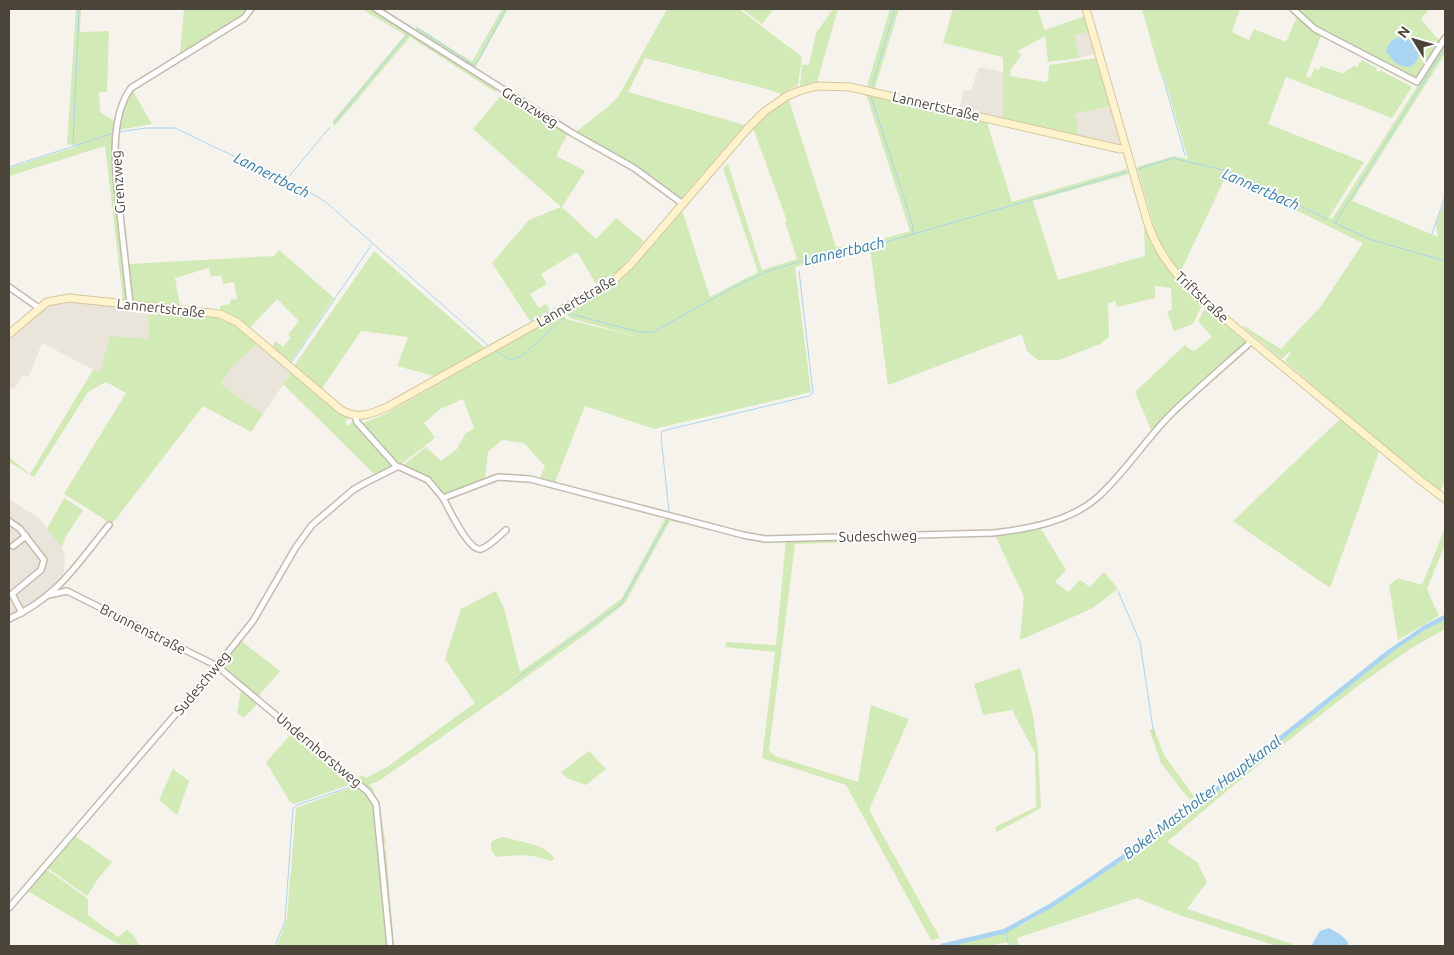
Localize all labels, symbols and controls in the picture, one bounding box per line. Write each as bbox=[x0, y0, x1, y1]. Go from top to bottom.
north arrow bbox=[1389, 15, 1439, 65]
text: N bbox=[1394, 23, 1413, 41]
street label: Grenzweg bbox=[499, 83, 561, 131]
street label: Lannertstraße bbox=[891, 88, 981, 124]
water label: Lannertbach bbox=[231, 149, 313, 201]
street label: Grenzweg bbox=[108, 150, 128, 214]
water label: Lannertbach bbox=[1220, 164, 1302, 214]
water label: Lannertbach bbox=[802, 233, 886, 269]
street label: Triftstraße bbox=[1172, 268, 1232, 326]
street label: Lannertstraße bbox=[533, 272, 619, 330]
street label: Lannertstraße bbox=[116, 295, 206, 321]
street label: Sudeschweg bbox=[839, 527, 917, 545]
street label: Brunnenstraße bbox=[97, 601, 189, 657]
street label: Sudeschweg bbox=[171, 648, 233, 718]
street label: Undernhorstweg bbox=[273, 710, 365, 790]
water label: Bokel-Mastholter Hauptkanal bbox=[1120, 732, 1285, 862]

